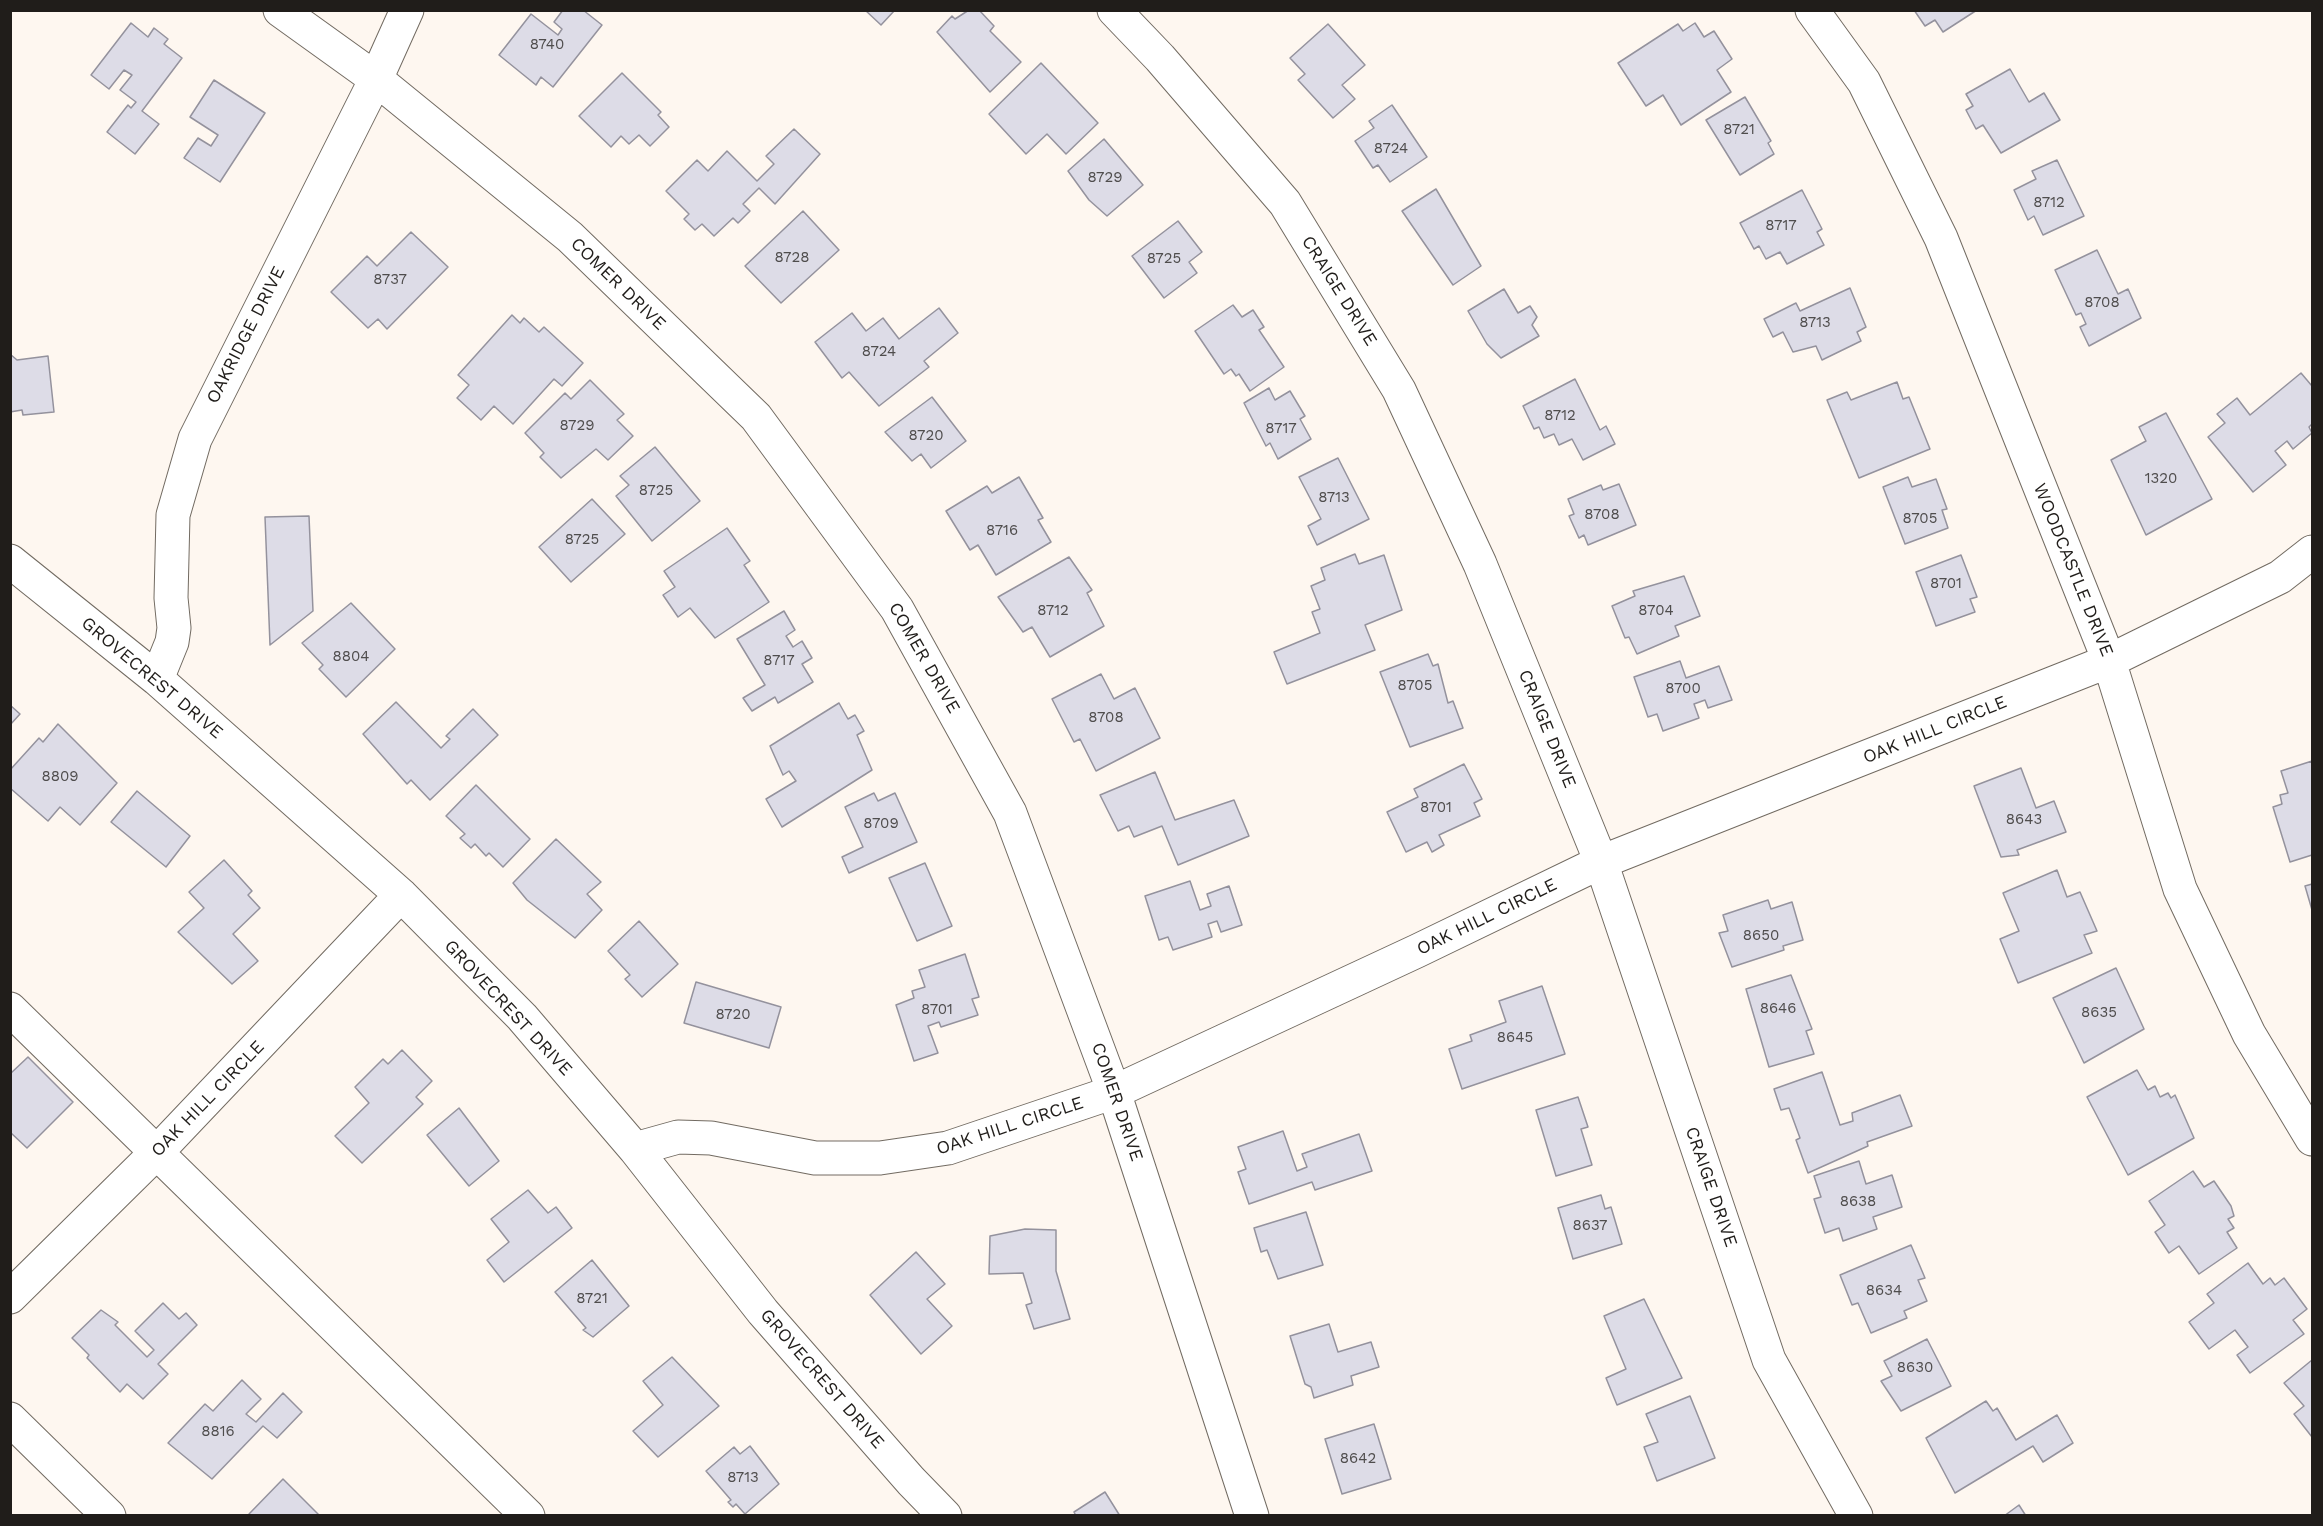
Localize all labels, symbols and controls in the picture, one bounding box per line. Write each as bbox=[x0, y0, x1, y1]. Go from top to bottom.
house number: 8740 bbox=[530, 36, 564, 54]
house number: 8721 bbox=[1723, 121, 1755, 139]
house number: 8724 bbox=[1374, 140, 1408, 158]
house number: 8729 bbox=[1087, 169, 1123, 187]
house number: 8712 bbox=[2033, 194, 2065, 212]
house number: 8717 bbox=[1765, 217, 1797, 235]
street label: CRAIGE DRIVE bbox=[1297, 232, 1381, 350]
street label: COMER DRIVE bbox=[566, 233, 670, 335]
house number: 8728 bbox=[774, 249, 810, 267]
house number: 8725 bbox=[1147, 250, 1181, 268]
street label: OAKRIDGE DRIVE bbox=[202, 263, 290, 407]
house number: 8737 bbox=[373, 271, 407, 289]
house number: 8708 bbox=[2084, 294, 2120, 312]
house number: 8713 bbox=[1799, 314, 1831, 332]
house number: 8724 bbox=[862, 343, 896, 361]
house number: 8712 bbox=[1544, 407, 1576, 425]
house number: 8729 bbox=[559, 417, 595, 435]
house number: 8717 bbox=[1265, 420, 1297, 438]
house number: 8720 bbox=[908, 427, 944, 445]
house number: 1320 bbox=[2145, 470, 2177, 488]
street label: WOODCASTLE DRIVE bbox=[2028, 480, 2118, 660]
house number: 8725 bbox=[639, 482, 673, 500]
house number: 8713 bbox=[1318, 489, 1350, 507]
house number: 8708 bbox=[1584, 506, 1620, 524]
house number: 8705 bbox=[1903, 510, 1937, 528]
house number: 8716 bbox=[986, 522, 1018, 540]
house number: 8725 bbox=[565, 531, 599, 549]
house number: 8701 bbox=[1930, 575, 1962, 593]
street label: COMER DRIVE bbox=[884, 599, 964, 717]
house number: 8712 bbox=[1037, 602, 1069, 620]
house number: 8704 bbox=[1638, 602, 1674, 620]
street label: GROVECREST DRIVE bbox=[77, 612, 227, 744]
house number: 8804 bbox=[333, 648, 369, 666]
house number: 8717 bbox=[763, 652, 795, 670]
street label: CRAIGE DRIVE bbox=[1513, 667, 1581, 791]
house number: 8705 bbox=[1398, 677, 1432, 695]
house number: 8700 bbox=[1665, 680, 1701, 698]
street label: OAK HILL CIRCLE bbox=[1860, 691, 2010, 769]
house number: 8708 bbox=[1088, 709, 1124, 727]
house number: 8809 bbox=[41, 768, 79, 786]
house number: 8701 bbox=[1420, 799, 1452, 817]
house number: 8643 bbox=[2006, 811, 2042, 829]
house number: 8709 bbox=[863, 815, 899, 833]
street label: OAK HILL CIRCLE bbox=[1413, 874, 1561, 960]
house number: 8650 bbox=[1743, 927, 1779, 945]
street label: GROVECREST DRIVE bbox=[439, 935, 577, 1081]
house number: 8646 bbox=[1760, 1000, 1796, 1018]
house number: 8701 bbox=[921, 1001, 953, 1019]
house number: 8635 bbox=[2081, 1004, 2117, 1022]
house number: 8720 bbox=[715, 1006, 751, 1024]
house number: 8645 bbox=[1497, 1029, 1533, 1047]
street label: OAK HILL CIRCLE bbox=[147, 1036, 269, 1162]
street label: COMER DRIVE bbox=[1087, 1040, 1147, 1164]
street label: OAK HILL CIRCLE bbox=[934, 1092, 1086, 1160]
street label: CRAIGE DRIVE bbox=[1680, 1124, 1742, 1250]
house number: 8638 bbox=[1840, 1193, 1876, 1211]
house number: 8637 bbox=[1573, 1217, 1607, 1235]
house number: 8634 bbox=[1866, 1282, 1902, 1300]
house number: 8721 bbox=[576, 1290, 608, 1308]
street label: GROVECREST DRIVE bbox=[755, 1305, 889, 1453]
house number: 8630 bbox=[1897, 1359, 1933, 1377]
house number: 8816 bbox=[201, 1423, 235, 1441]
house number: 8642 bbox=[1340, 1450, 1376, 1468]
house number: 8713 bbox=[727, 1469, 759, 1487]

